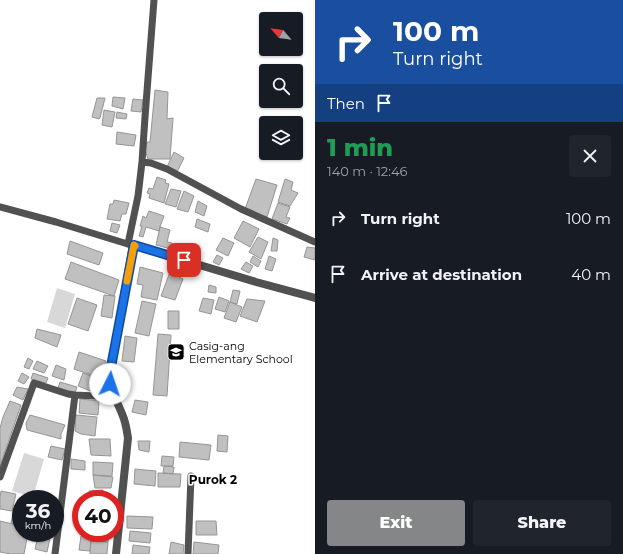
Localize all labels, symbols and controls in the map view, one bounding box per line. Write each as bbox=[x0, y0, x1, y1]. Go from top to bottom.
north arrow bbox=[259, 12, 303, 56]
map controls bbox=[259, 12, 303, 160]
text: 100 m bbox=[393, 14, 479, 48]
icon: right bbox=[327, 16, 379, 68]
text: Turn right bbox=[393, 48, 483, 70]
button: search bbox=[259, 64, 303, 108]
icon: arrive bbox=[373, 92, 395, 114]
text: Then bbox=[327, 94, 365, 113]
button: layers bbox=[259, 116, 303, 160]
text: 1 min bbox=[327, 133, 393, 162]
button: close bbox=[569, 135, 611, 177]
text: 140 m · 12:46 bbox=[327, 163, 408, 179]
icon: right bbox=[327, 207, 349, 229]
text: Turn right bbox=[361, 209, 440, 228]
text: 100 m bbox=[566, 209, 611, 228]
pin bbox=[167, 243, 201, 277]
icon: arrive bbox=[173, 249, 195, 271]
icon: arrive bbox=[327, 263, 349, 285]
text: Arrive at destination bbox=[361, 265, 522, 284]
text: 40 m bbox=[571, 265, 611, 284]
place label: Casig-ang Elementary School bbox=[189, 339, 293, 366]
school or university icon: Casig-ang Elementary School bbox=[166, 342, 186, 362]
position arrow bbox=[89, 363, 131, 405]
district label: Purok 2 bbox=[189, 472, 237, 487]
speed limit sign: 40 bbox=[72, 490, 124, 542]
text: 36 bbox=[26, 499, 50, 523]
button: Exit bbox=[327, 500, 465, 546]
button: Share bbox=[473, 500, 611, 546]
text: km/h bbox=[25, 519, 51, 532]

